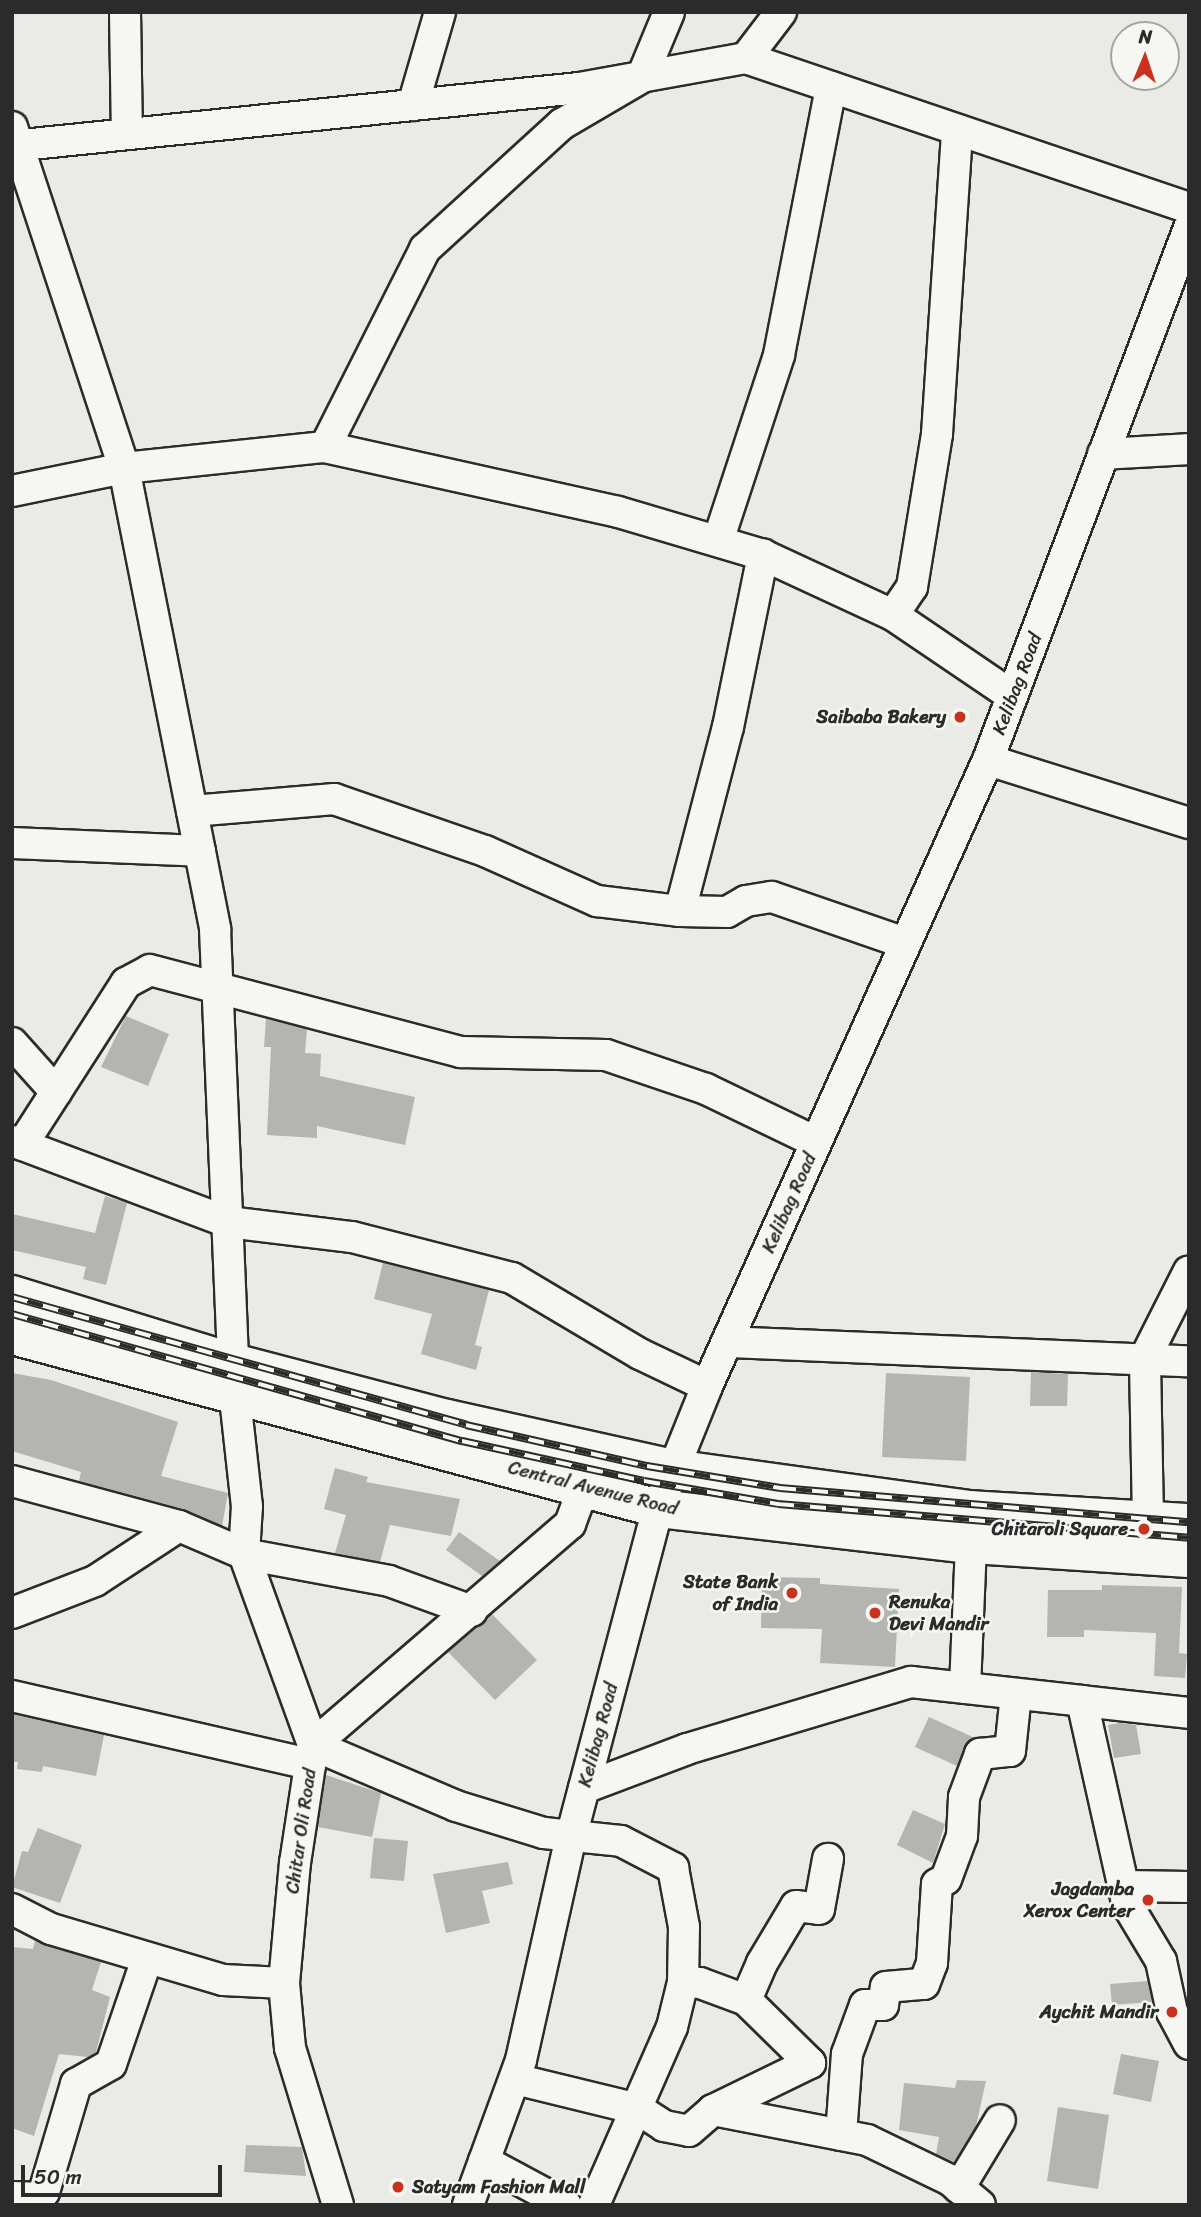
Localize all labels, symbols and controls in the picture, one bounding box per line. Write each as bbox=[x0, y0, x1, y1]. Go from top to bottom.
text: N bbox=[1139, 20, 1153, 53]
north arrow bbox=[1110, 21, 1180, 91]
street label: Kelibag Road bbox=[987, 630, 1047, 738]
place label: Saibaba Bakery bbox=[816, 706, 946, 728]
marker: Saibaba Bakery bbox=[952, 709, 968, 725]
street label: Kelibag Road bbox=[757, 1150, 821, 1256]
street label: Central Avenue Road bbox=[506, 1456, 680, 1520]
place label: Chitaroli Square bbox=[992, 1518, 1128, 1540]
marker: Chitaroli Square bbox=[1134, 1519, 1154, 1539]
place label: State Bank of India bbox=[683, 1571, 778, 1615]
marker: State Bank of India bbox=[784, 1585, 800, 1601]
place label: Renuka Devi Mandir bbox=[889, 1591, 987, 1635]
marker: Renuka Devi Mandir bbox=[867, 1605, 883, 1621]
street label: Kelibag Road bbox=[573, 1680, 623, 1790]
street label: Chitar Oli Road bbox=[281, 1767, 321, 1895]
place label: Jagdamba Xerox Center bbox=[1023, 1878, 1134, 1922]
marker: Jagdamba Xerox Center bbox=[1140, 1892, 1156, 1908]
place label: Aychit Mandir bbox=[1039, 2001, 1158, 2023]
marker: Aychit Mandir bbox=[1164, 2004, 1180, 2020]
scale bar bbox=[24, 2150, 226, 2194]
text: 50 m bbox=[34, 2158, 82, 2196]
place label: Satyam Fashion Mall bbox=[412, 2176, 585, 2198]
marker: Satyam Fashion Mall bbox=[390, 2179, 406, 2195]

